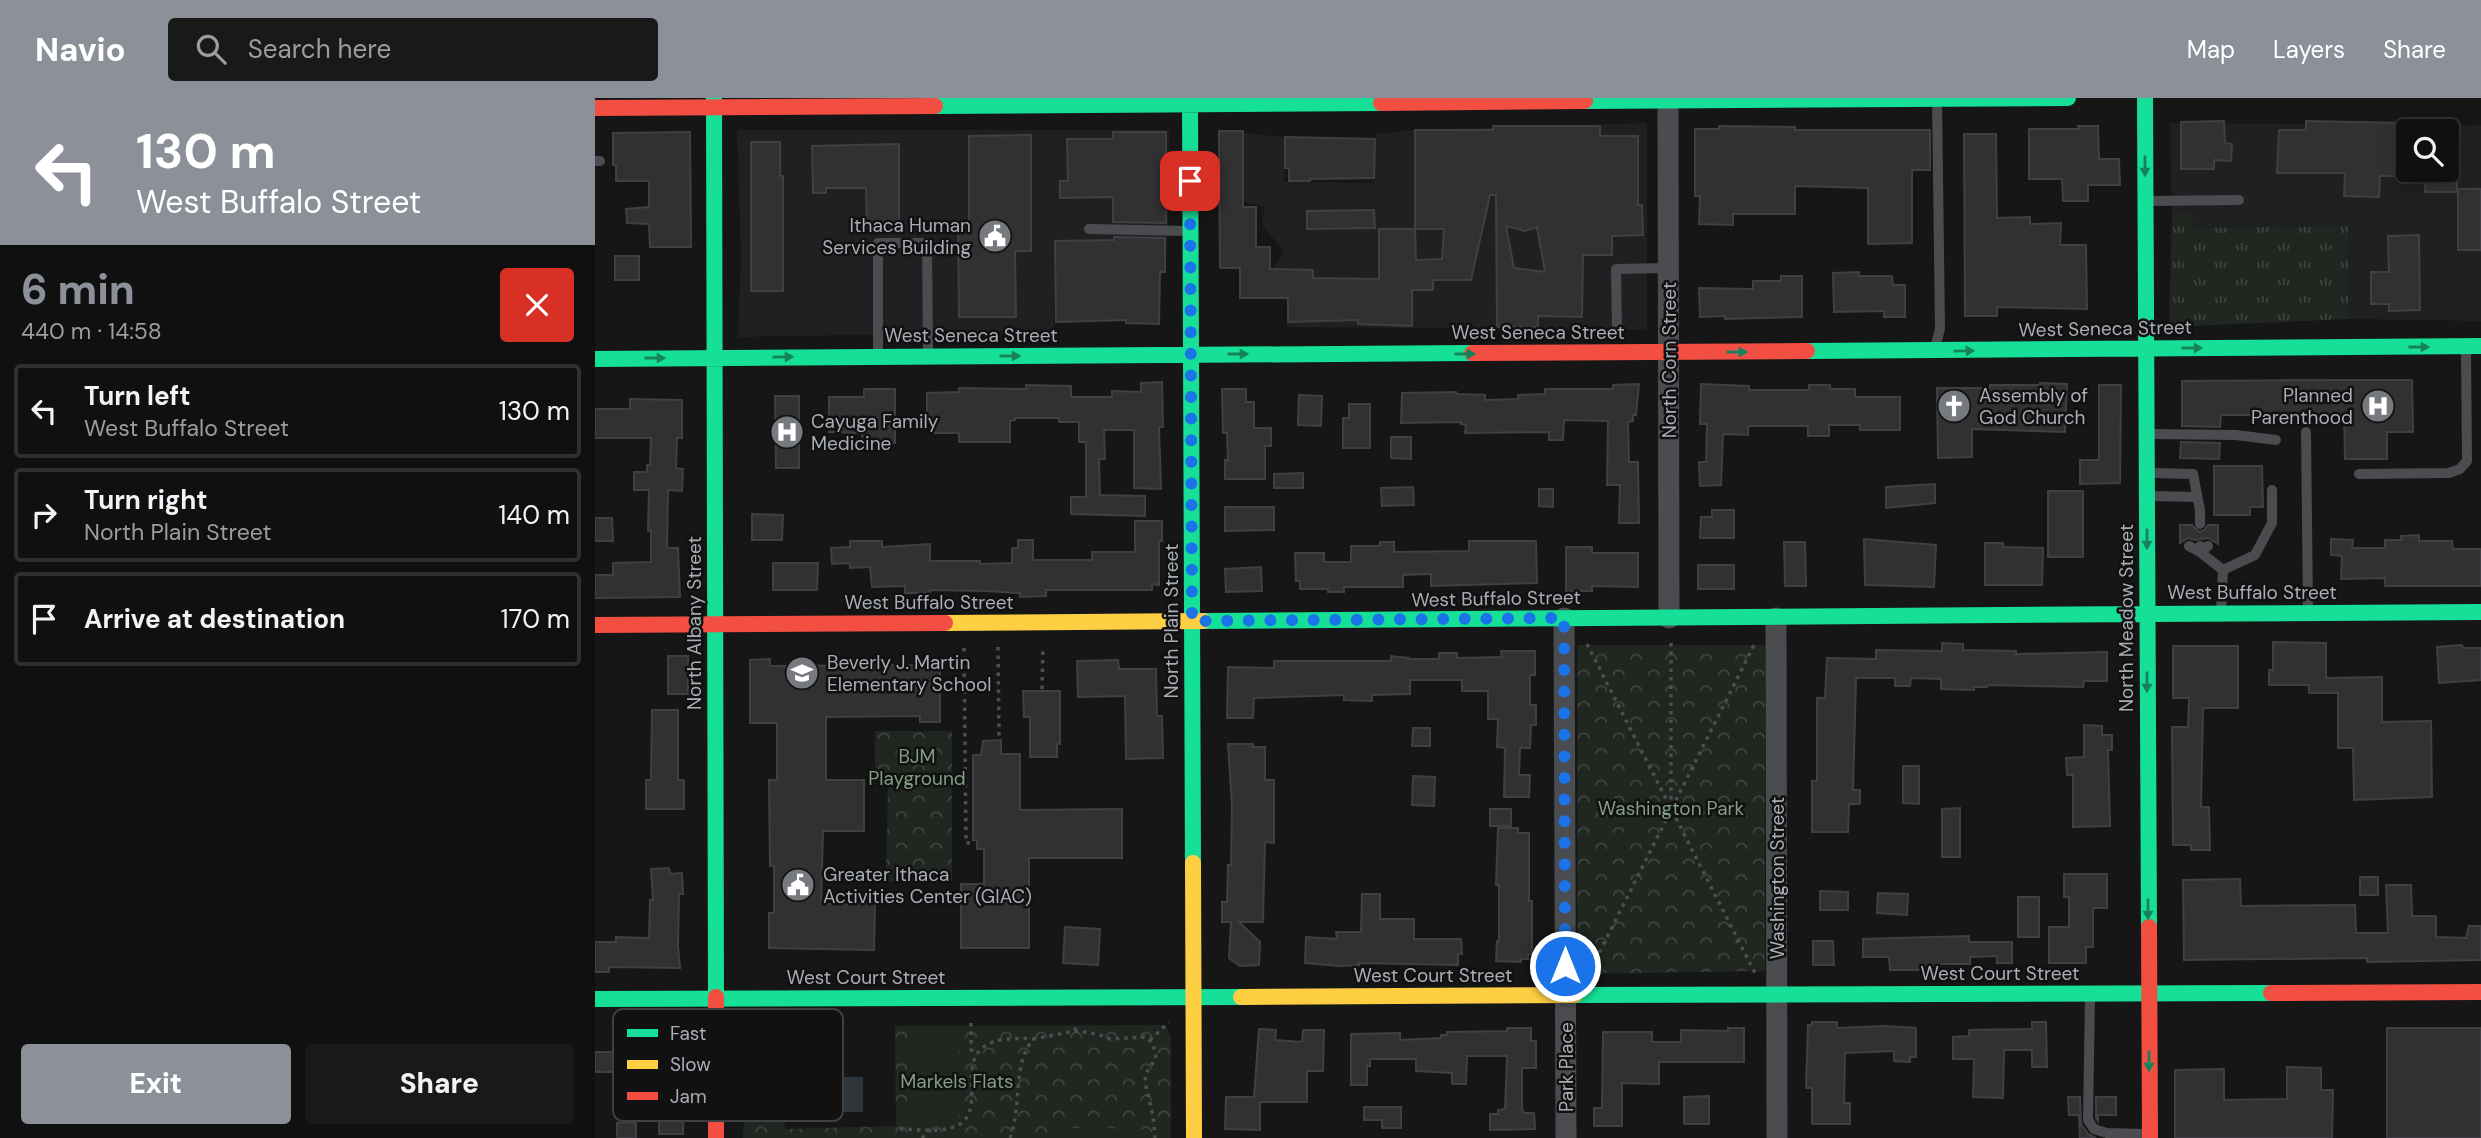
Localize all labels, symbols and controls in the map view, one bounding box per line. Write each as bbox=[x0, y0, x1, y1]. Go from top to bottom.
search box bbox=[168, 18, 658, 81]
text: Navio bbox=[35, 28, 126, 71]
icon: search bbox=[192, 30, 230, 68]
text: Search here bbox=[248, 32, 391, 66]
text: Map bbox=[2187, 34, 2235, 65]
text: Layers bbox=[2273, 34, 2345, 65]
text: Share bbox=[2383, 34, 2446, 65]
text: 130 m bbox=[136, 119, 276, 183]
map controls bbox=[2396, 119, 2459, 182]
button: search bbox=[2396, 119, 2459, 182]
icon: left bbox=[21, 126, 112, 217]
pin bbox=[1160, 151, 1220, 211]
one-way arrow bbox=[2139, 155, 2151, 177]
icon: arrive bbox=[1171, 162, 1209, 200]
text: West Buffalo Street bbox=[136, 181, 421, 223]
place label: Ithaca Human Services Building bbox=[822, 213, 971, 260]
public building icon: Ithaca Human Services Building bbox=[976, 217, 1014, 255]
text: 6 min bbox=[21, 262, 135, 317]
button: close bbox=[500, 268, 574, 342]
street label: North Corn Street bbox=[1657, 282, 1682, 438]
street label: West Seneca Street bbox=[2018, 314, 2192, 343]
text: 440 m · 14:58 bbox=[21, 316, 162, 346]
street label: West Seneca Street bbox=[1451, 320, 1625, 345]
street label: West Seneca Street bbox=[884, 323, 1058, 348]
one-way arrow bbox=[2409, 341, 2431, 352]
one-way arrow bbox=[2181, 342, 2203, 354]
one-way arrow bbox=[1954, 345, 1976, 357]
one-way arrow bbox=[1726, 346, 1748, 358]
one-way arrow bbox=[1227, 348, 1249, 360]
one-way arrow bbox=[1454, 348, 1476, 360]
one-way arrow bbox=[999, 350, 1021, 362]
one-way arrow bbox=[772, 351, 794, 363]
one-way arrow bbox=[644, 352, 666, 364]
text: Turn left bbox=[84, 379, 191, 413]
place label: Assembly of God Church bbox=[1979, 383, 2088, 430]
place label: Planned Parenthood bbox=[2251, 383, 2353, 430]
church icon: Assembly of God Church bbox=[1935, 387, 1973, 425]
hospital icon: Planned Parenthood bbox=[2359, 387, 2397, 425]
icon: left bbox=[25, 392, 63, 430]
text: 130 m bbox=[499, 394, 570, 428]
place label: Cayuga Family Medicine bbox=[811, 409, 939, 456]
text: West Buffalo Street bbox=[84, 413, 289, 443]
hospital icon: Cayuga Family Medicine bbox=[768, 413, 806, 451]
text: Turn right bbox=[84, 483, 208, 517]
icon: right bbox=[25, 496, 63, 534]
text: 140 m bbox=[498, 498, 570, 532]
text: North Plain Street bbox=[84, 517, 271, 547]
street label: North Meadow Street bbox=[2114, 524, 2139, 712]
one-way arrow bbox=[2141, 528, 2153, 550]
street label: North Albany Street bbox=[682, 536, 707, 710]
street label: North Plain Street bbox=[1159, 544, 1184, 698]
street label: West Buffalo Street bbox=[2167, 580, 2337, 605]
street label: West Buffalo Street bbox=[1411, 585, 1581, 612]
street label: West Buffalo Street bbox=[844, 590, 1014, 615]
icon: arrive bbox=[25, 600, 63, 638]
text: Arrive at destination bbox=[84, 602, 345, 636]
text: 170 m bbox=[501, 602, 570, 636]
place label: Beverly J. Martin Elementary School bbox=[827, 650, 991, 697]
school or university icon: Beverly J. Martin Elementary School bbox=[783, 654, 821, 692]
one-way arrow bbox=[2141, 671, 2153, 693]
park label: BJM Playground bbox=[868, 744, 966, 791]
park label: Washington Park bbox=[1598, 796, 1745, 821]
street label: Washington Street bbox=[1765, 797, 1790, 959]
place label: Greater Ithaca Activities Center (GIAC) bbox=[823, 862, 1032, 909]
public building icon: Greater Ithaca Activities Center (GIAC) bbox=[779, 866, 817, 904]
one-way arrow bbox=[2142, 899, 2154, 921]
position arrow bbox=[1528, 929, 1602, 1003]
street label: West Court Street bbox=[1921, 961, 2080, 986]
street label: West Court Street bbox=[1354, 963, 1513, 988]
street label: West Court Street bbox=[787, 965, 946, 990]
legend bbox=[613, 1009, 843, 1121]
text: Fast bbox=[670, 1021, 706, 1046]
street label: Park Place bbox=[1554, 1022, 1579, 1112]
button: Exit bbox=[21, 1044, 291, 1124]
button: Share bbox=[305, 1044, 574, 1124]
one-way arrow bbox=[2143, 1051, 2155, 1073]
text: Slow bbox=[670, 1052, 711, 1077]
park label: Markels Flats bbox=[900, 1069, 1014, 1094]
text: Jam bbox=[670, 1084, 707, 1109]

